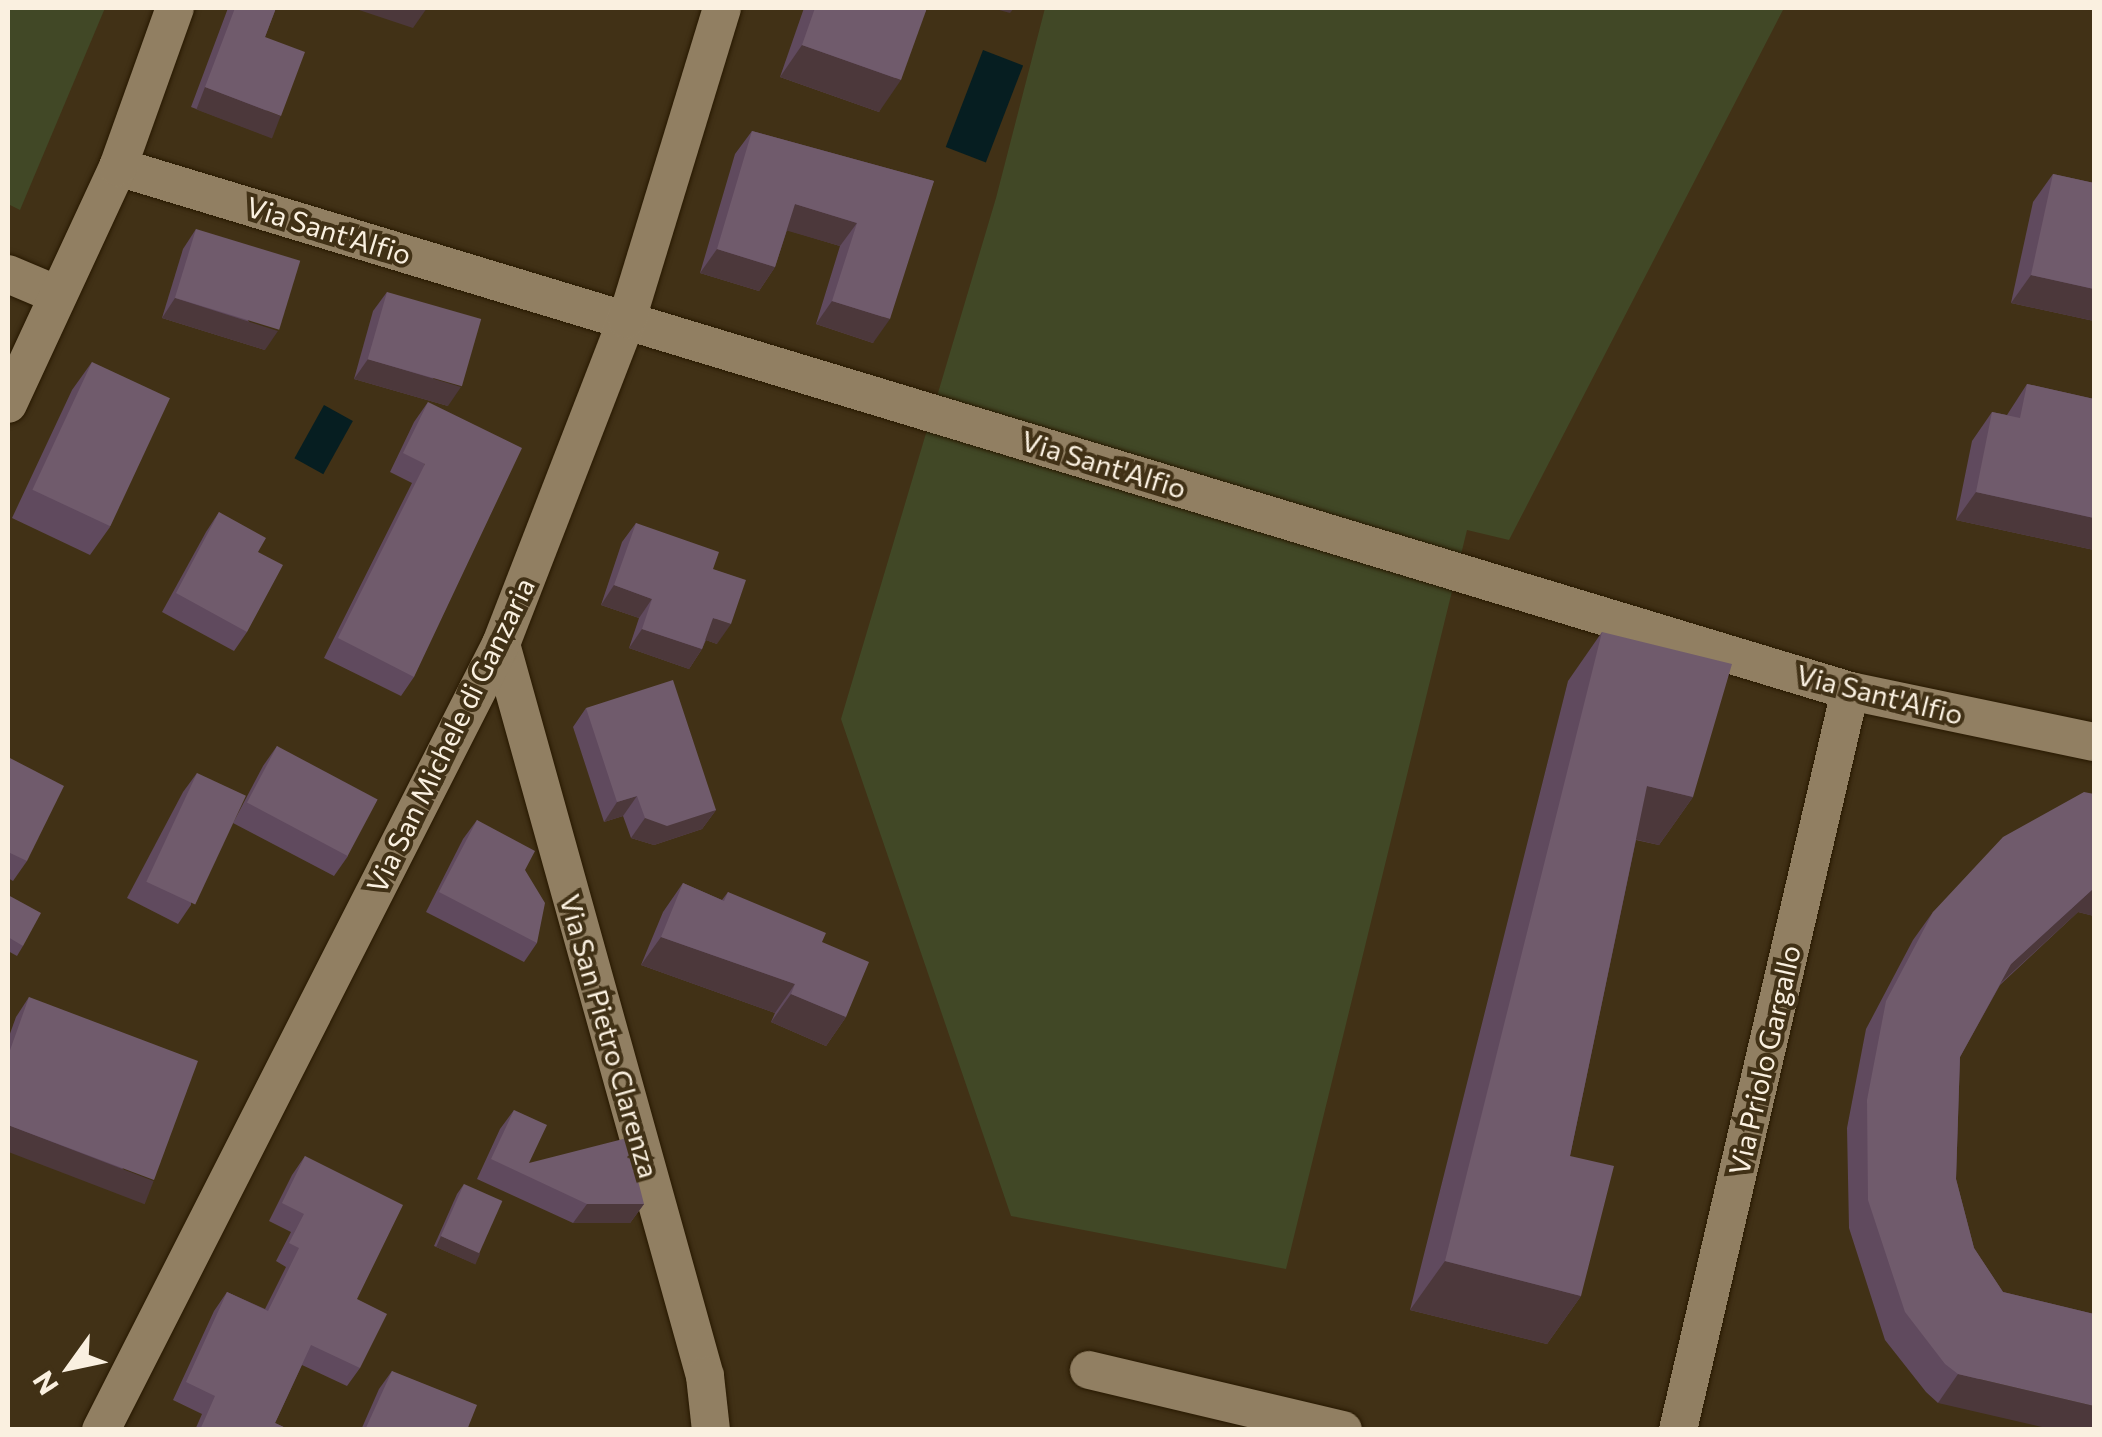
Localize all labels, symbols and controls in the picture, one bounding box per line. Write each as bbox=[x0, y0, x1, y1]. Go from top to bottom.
street label: Via Sant'Alfio bbox=[243, 189, 415, 271]
street label: Via Sant'Alfio bbox=[1018, 423, 1190, 505]
street label: Via San Michele di Ganzaria bbox=[359, 572, 541, 898]
street label: Via Sant'Alfio bbox=[1793, 657, 1967, 731]
street label: Via San Pietro Clarenza bbox=[553, 890, 667, 1182]
street label: Via Priolo Gargallo bbox=[1721, 942, 1807, 1178]
north arrow bbox=[20, 1317, 120, 1417]
text: N bbox=[25, 1365, 65, 1401]

